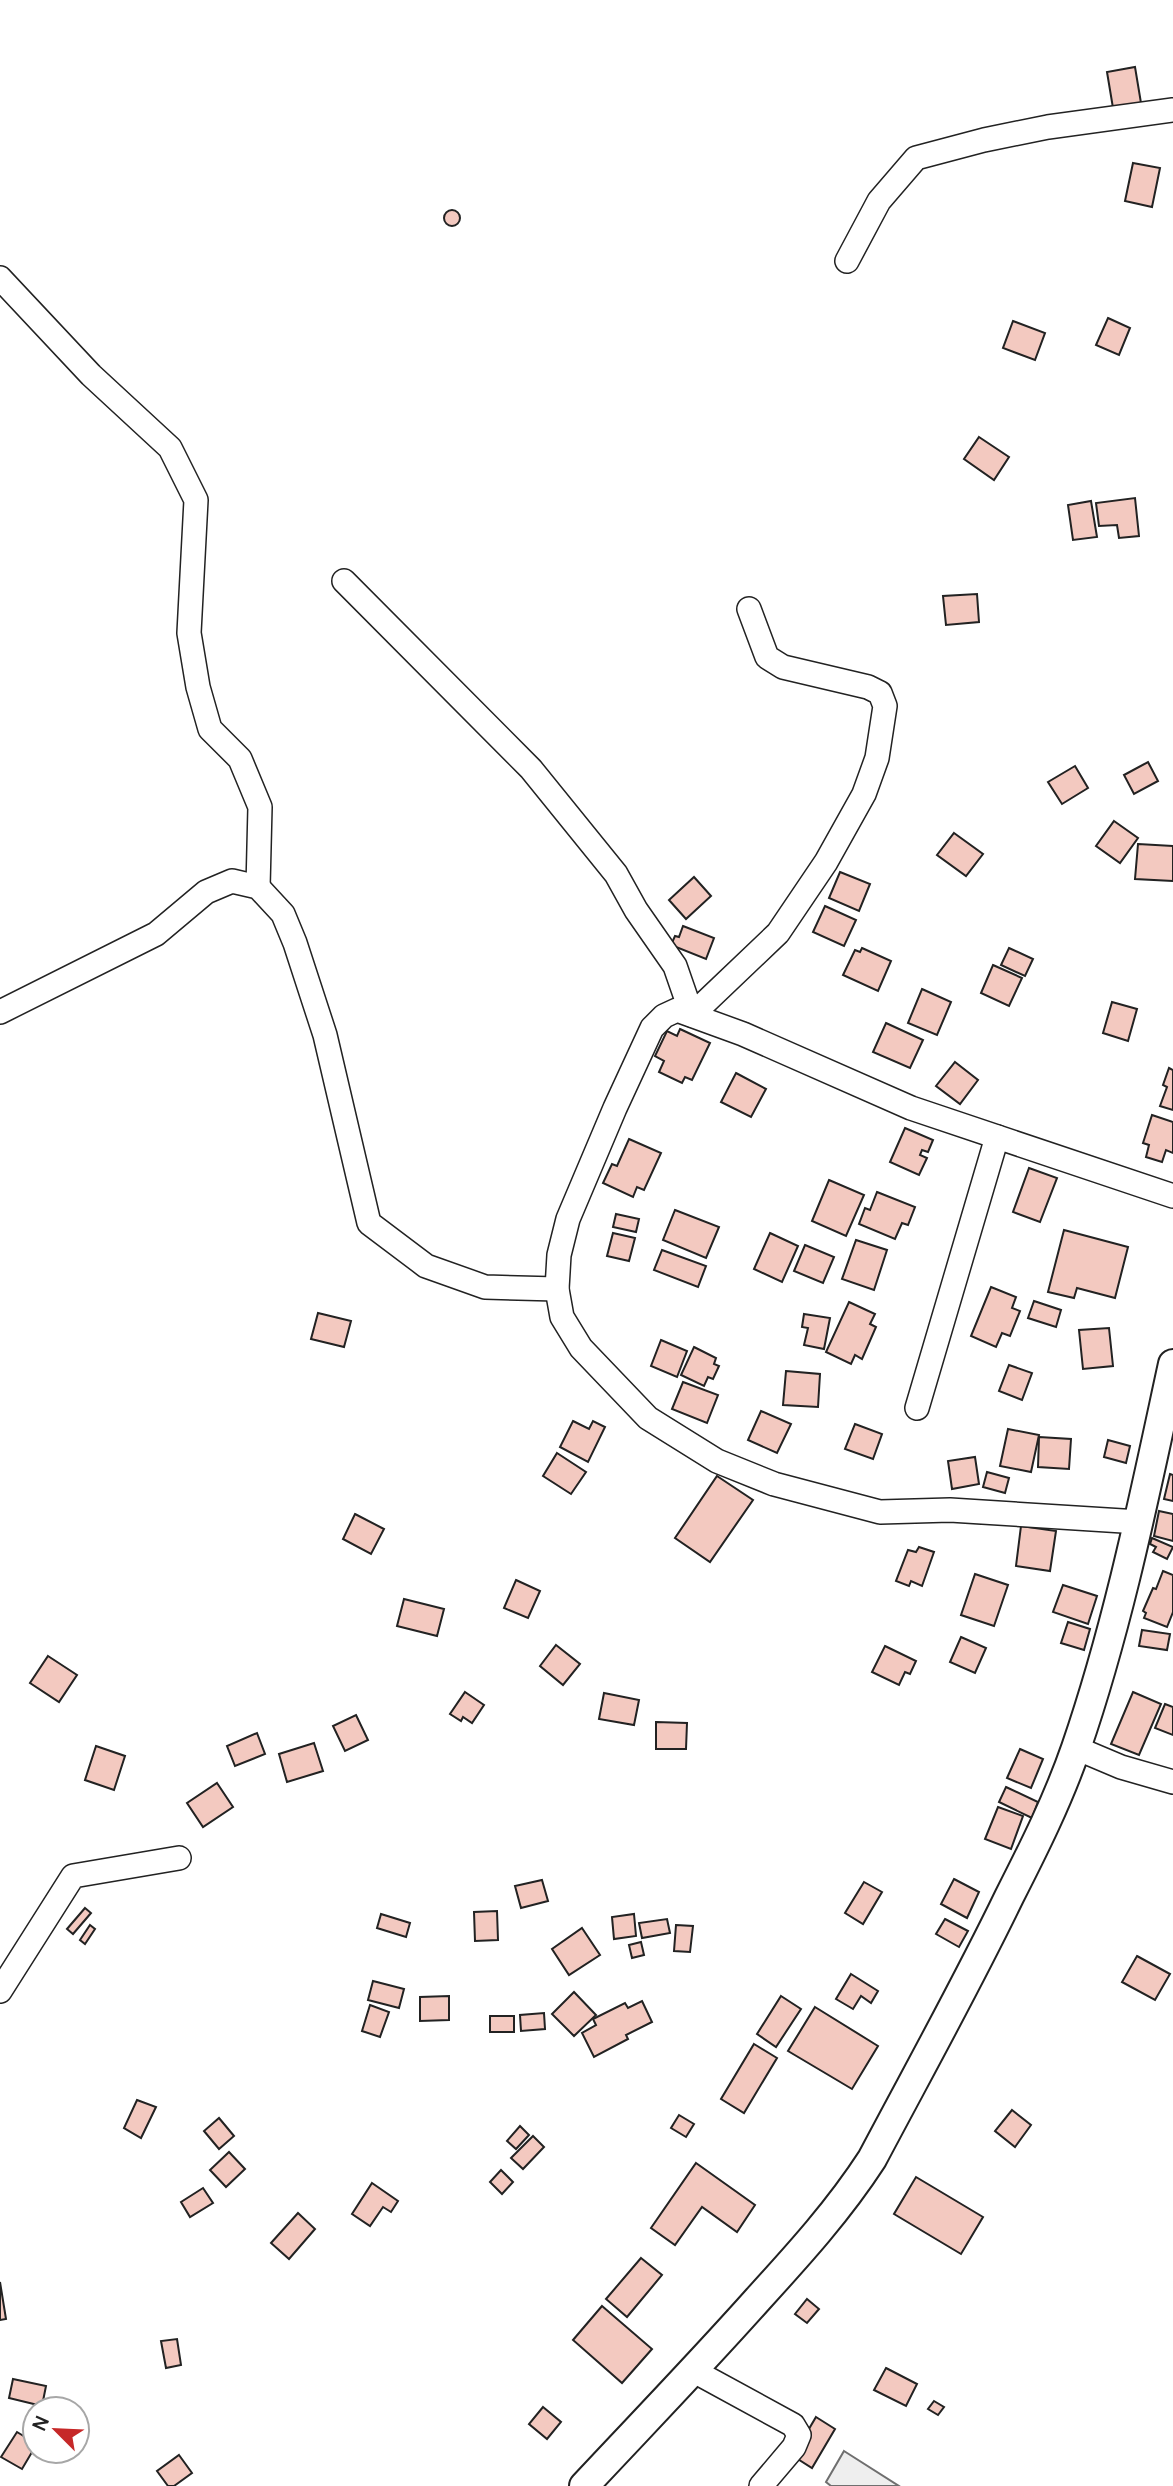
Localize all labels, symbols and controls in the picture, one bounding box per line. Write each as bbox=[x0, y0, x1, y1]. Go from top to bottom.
north arrow bbox=[21, 2395, 91, 2465]
text: N bbox=[26, 2412, 55, 2435]

